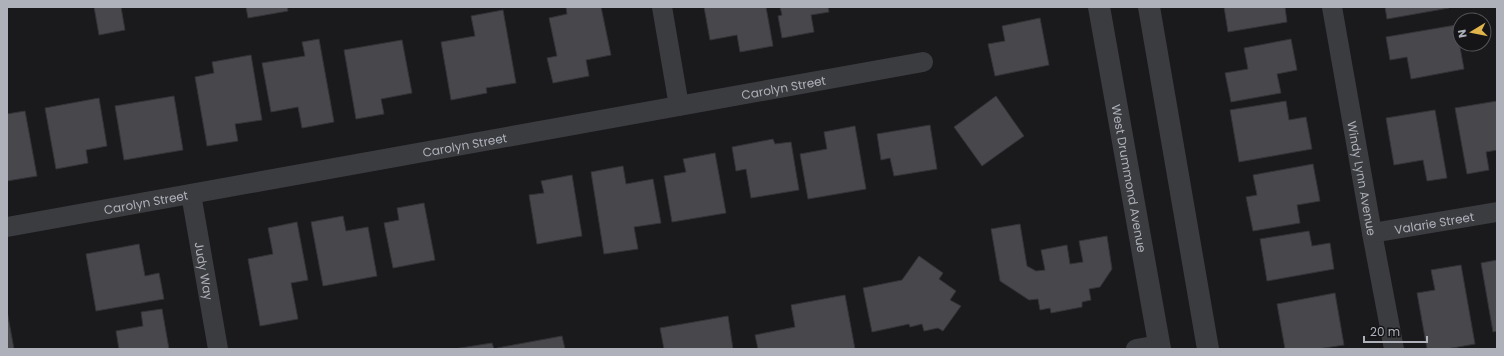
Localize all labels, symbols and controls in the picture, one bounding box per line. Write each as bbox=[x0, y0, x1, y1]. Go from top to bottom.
north arrow bbox=[1452, 12, 1492, 52]
text: N bbox=[1454, 28, 1471, 39]
street label: Carolyn Street bbox=[740, 71, 827, 103]
street label: West Drummond Avenue bbox=[1108, 103, 1151, 254]
street label: Windy Lynn Avenue bbox=[1344, 120, 1381, 237]
street label: Carolyn Street bbox=[421, 129, 508, 160]
street label: Carolyn Street bbox=[102, 186, 189, 218]
street label: Valarie Street bbox=[1393, 208, 1475, 238]
street label: Judy Way bbox=[191, 240, 218, 301]
scale bar bbox=[1364, 318, 1427, 344]
text: 20 m bbox=[1370, 323, 1400, 340]

